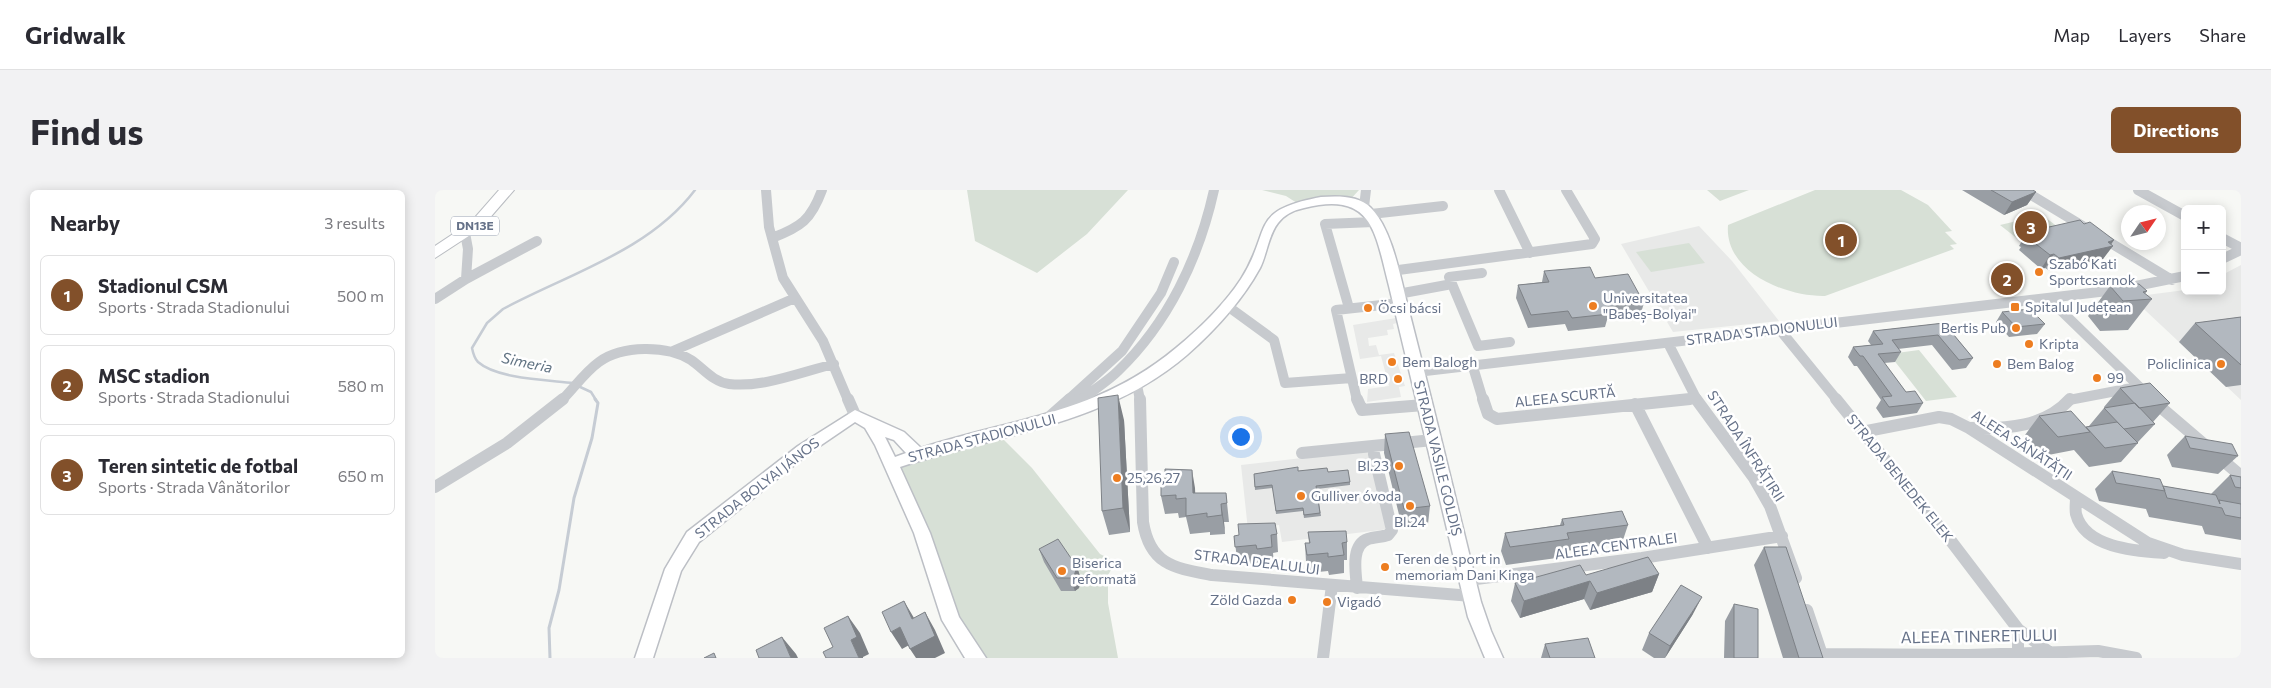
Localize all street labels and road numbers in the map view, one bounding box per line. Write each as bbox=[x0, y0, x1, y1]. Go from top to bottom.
road number: DN13E bbox=[451, 217, 499, 236]
street label: STRADA STADIONULUI bbox=[1685, 313, 1839, 348]
street label: STRADA VASILE GOLDIȘ bbox=[1410, 378, 1466, 538]
street label: ALEEA SCURTĂ bbox=[1514, 383, 1616, 410]
street label: STRADA ÎNFRĂȚIRII bbox=[1703, 387, 1789, 505]
street label: ALEEA SĂNĂTĂȚII bbox=[1968, 406, 2076, 484]
street label: STRADA STADIONULUI bbox=[906, 410, 1058, 465]
street label: STRADA BENEDEK ELEK bbox=[1844, 410, 1957, 545]
street label: STRADA BOLYAI JÁNOS bbox=[691, 434, 822, 542]
street label: ALEEA CENTRALEI bbox=[1554, 529, 1678, 563]
street label: STRADA DEALULUI bbox=[1193, 545, 1321, 578]
street label: ALEEA TINERETULUI bbox=[1900, 625, 2058, 646]

